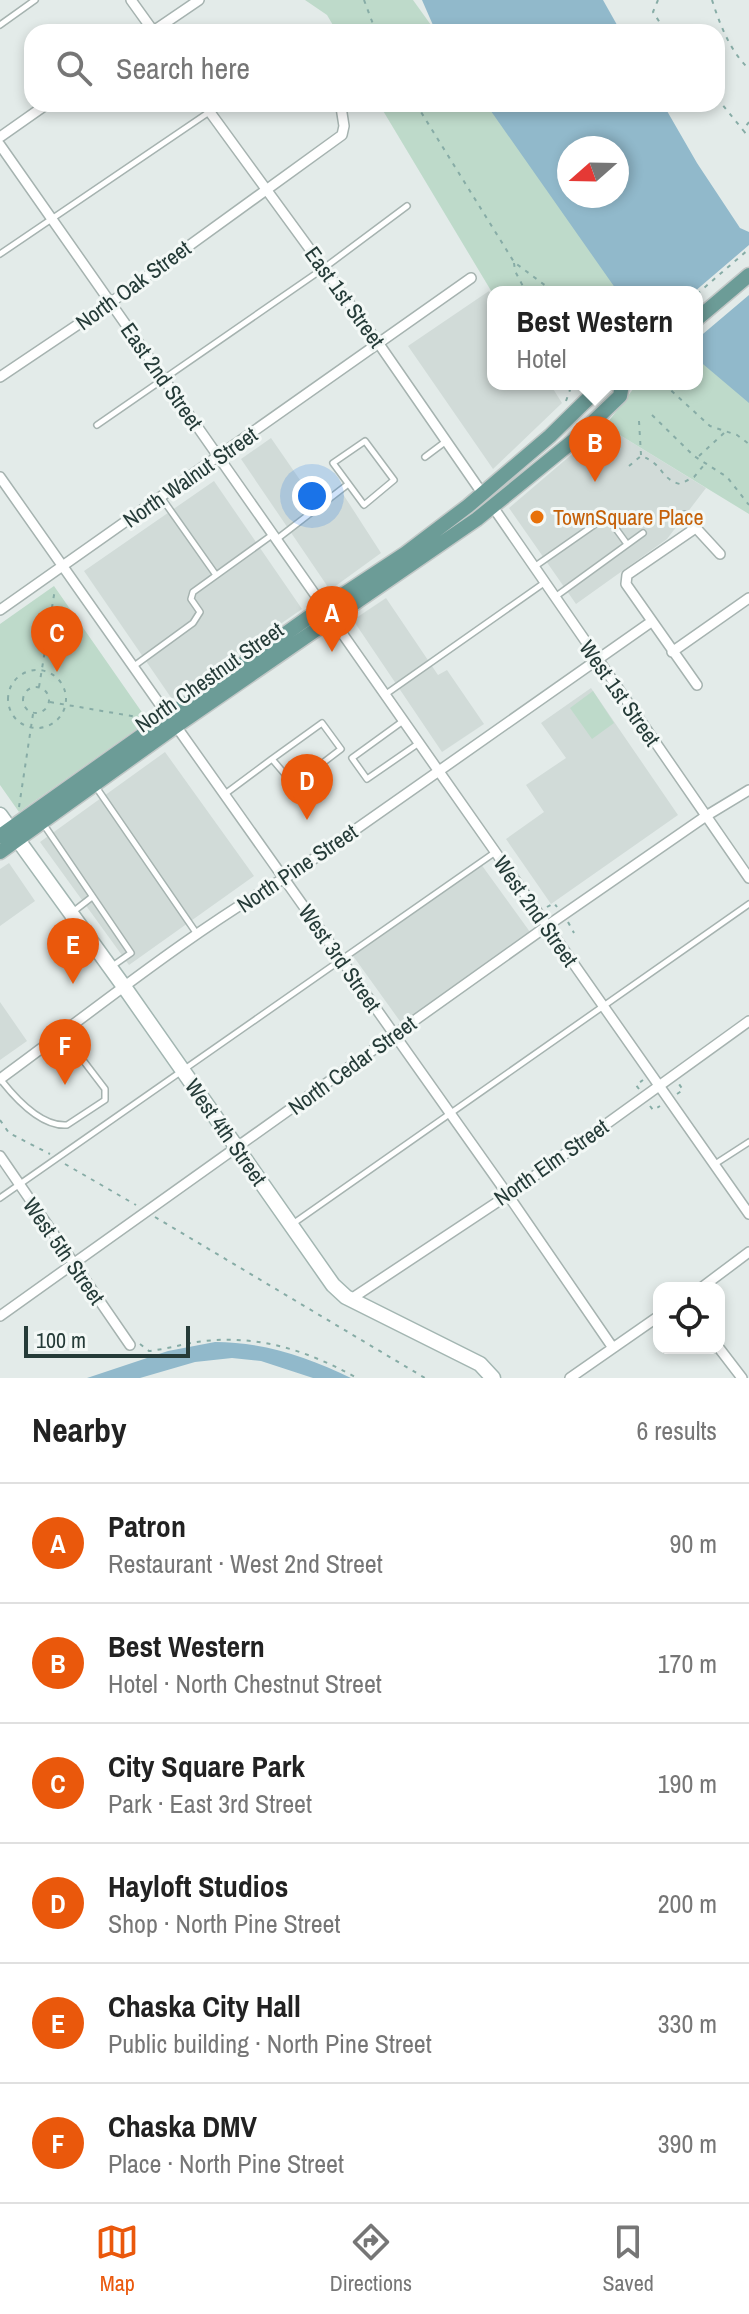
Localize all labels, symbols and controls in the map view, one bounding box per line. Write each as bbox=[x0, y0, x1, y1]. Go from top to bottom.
search box bbox=[24, 24, 725, 112]
icon: search bbox=[52, 46, 96, 90]
text: Search here bbox=[116, 48, 250, 88]
north arrow bbox=[557, 136, 629, 208]
street label: North Oak Street bbox=[69, 233, 197, 337]
street label: East 1st Street bbox=[298, 240, 392, 354]
popup bbox=[487, 286, 703, 390]
text: Best Western bbox=[517, 301, 673, 341]
street label: East 2nd Street bbox=[114, 316, 210, 436]
text: Hotel bbox=[517, 341, 566, 376]
pin: B bbox=[569, 416, 621, 482]
street label: North Walnut Street bbox=[117, 419, 263, 535]
your location bbox=[292, 476, 332, 516]
place label: TownSquare Place bbox=[553, 502, 703, 532]
marker: TownSquare Place bbox=[528, 508, 546, 526]
pin: A bbox=[306, 586, 358, 652]
pin: C bbox=[31, 606, 83, 672]
street label: North Chestnut Street bbox=[129, 615, 289, 739]
street label: West 1st Street bbox=[572, 634, 668, 752]
pin: D bbox=[281, 754, 333, 820]
street label: North Pine Street bbox=[231, 817, 363, 919]
street label: West 2nd Street bbox=[487, 850, 585, 972]
street label: West 3rd Street bbox=[292, 898, 388, 1018]
pin: E bbox=[47, 918, 99, 984]
street label: North Cedar Street bbox=[282, 1008, 422, 1122]
pin: F bbox=[39, 1019, 91, 1085]
street label: West 4th Street bbox=[178, 1073, 274, 1191]
street label: North Elm Street bbox=[488, 1111, 614, 1213]
street label: West 5th Street bbox=[16, 1192, 112, 1310]
map controls bbox=[653, 1282, 725, 1354]
button: locate bbox=[653, 1282, 725, 1354]
scale bar bbox=[24, 1322, 190, 1358]
text: 100 m bbox=[36, 1325, 86, 1355]
text: Nearby bbox=[32, 1407, 127, 1453]
text: 6 results bbox=[636, 1413, 717, 1448]
text: Patron bbox=[108, 1506, 186, 1546]
text: A bbox=[50, 1526, 66, 1561]
text: 90 m bbox=[670, 1526, 717, 1561]
text: Restaurant · West 2nd Street bbox=[108, 1546, 383, 1581]
text: Best Western bbox=[108, 1626, 265, 1666]
text: B bbox=[50, 1646, 66, 1681]
text: 170 m bbox=[658, 1646, 717, 1681]
text: Hotel · North Chestnut Street bbox=[108, 1666, 382, 1701]
text: City Square Park bbox=[108, 1746, 305, 1786]
text: C bbox=[50, 1766, 66, 1801]
text: 190 m bbox=[658, 1766, 717, 1801]
text: Park · East 3rd Street bbox=[108, 1786, 312, 1821]
text: Hayloft Studios bbox=[108, 1866, 288, 1906]
text: D bbox=[50, 1886, 66, 1921]
text: 200 m bbox=[658, 1886, 717, 1921]
text: Shop · North Pine Street bbox=[108, 1906, 340, 1941]
text: Chaska City Hall bbox=[108, 1986, 301, 2026]
text: E bbox=[51, 2006, 65, 2041]
text: 330 m bbox=[658, 2006, 717, 2041]
text: Public building · North Pine Street bbox=[108, 2026, 432, 2061]
text: Chaska DMV bbox=[108, 2106, 257, 2146]
text: F bbox=[51, 2126, 65, 2161]
text: 390 m bbox=[658, 2126, 717, 2161]
text: Place · North Pine Street bbox=[108, 2146, 344, 2181]
tab: Map bbox=[95, 2220, 139, 2298]
tab: Directions bbox=[330, 2220, 412, 2298]
tab: Saved bbox=[603, 2220, 654, 2298]

